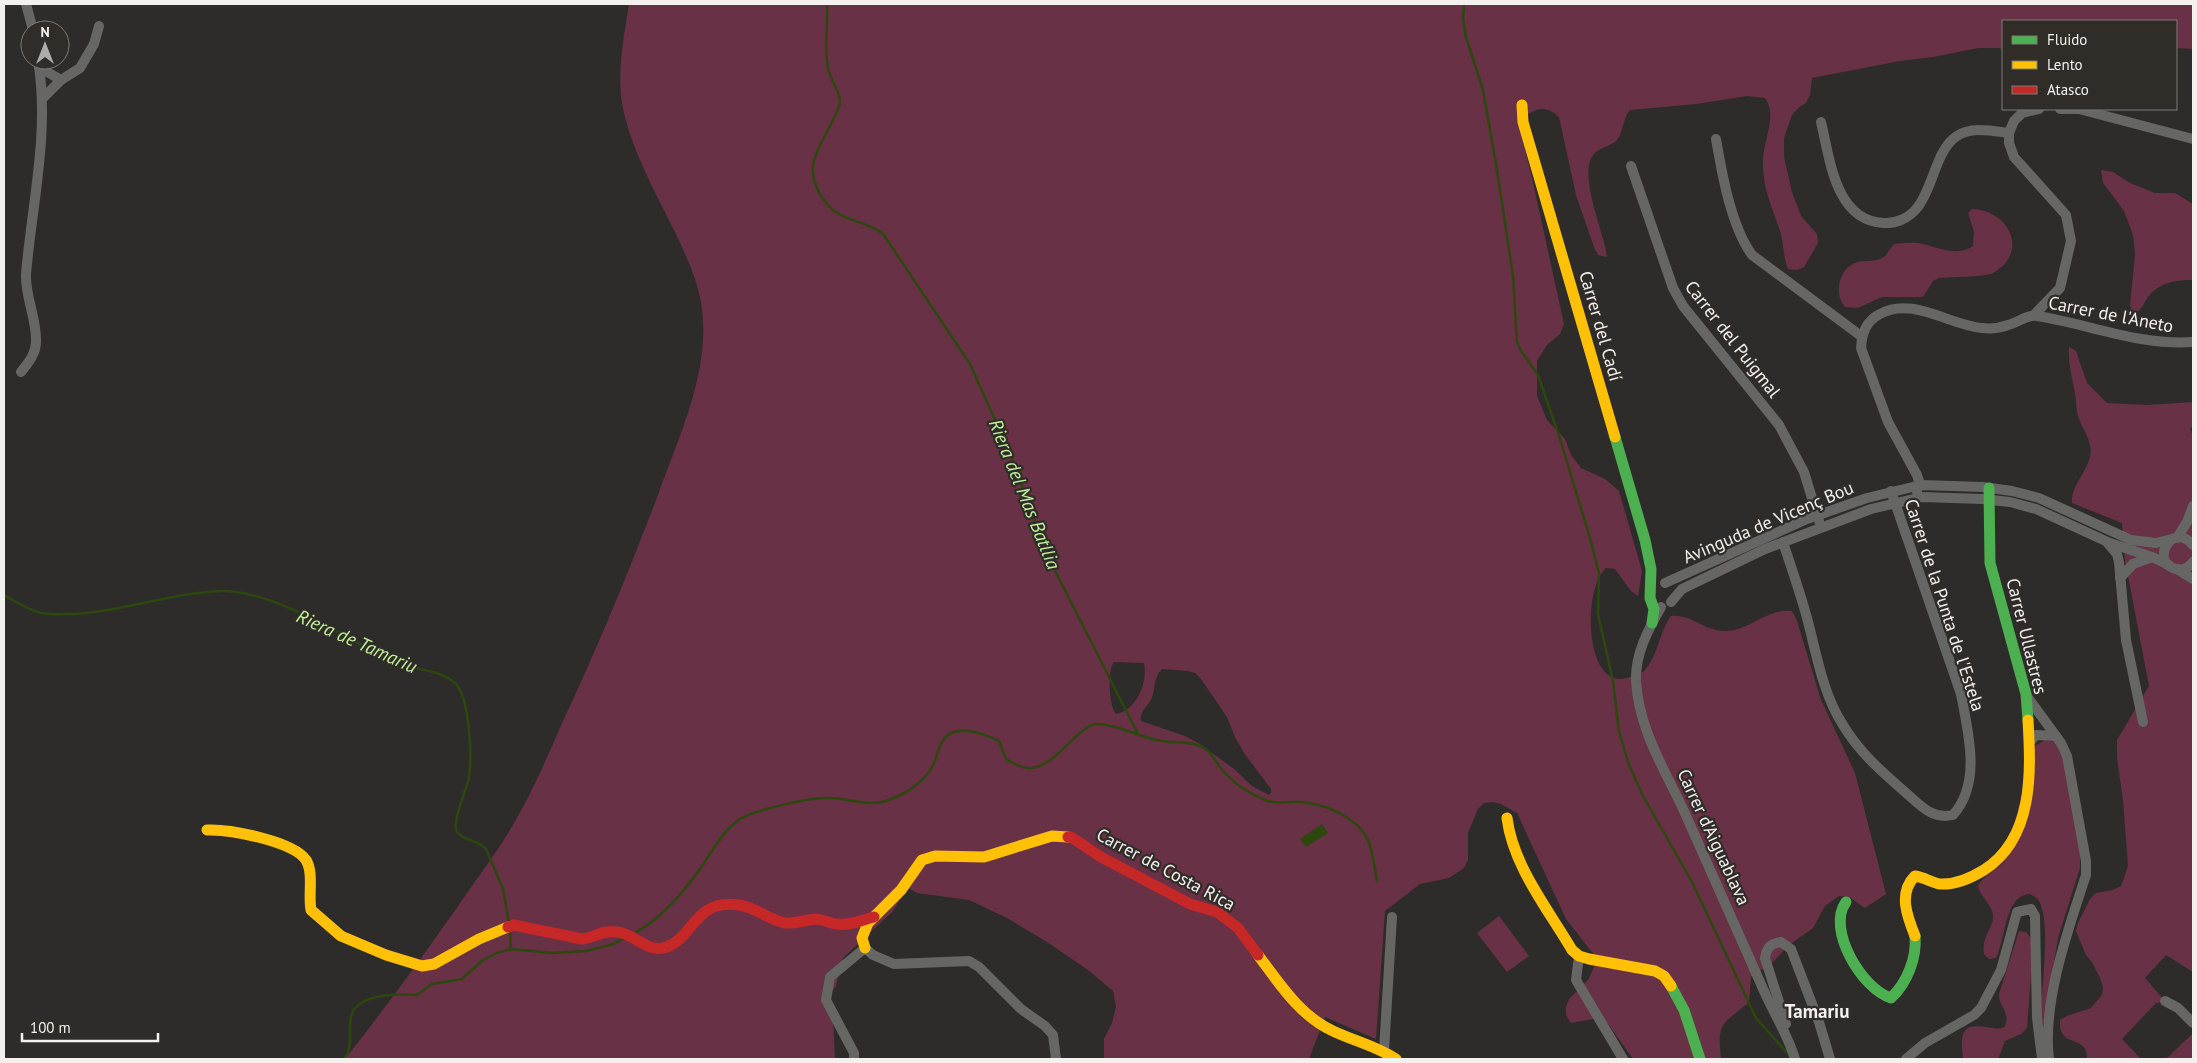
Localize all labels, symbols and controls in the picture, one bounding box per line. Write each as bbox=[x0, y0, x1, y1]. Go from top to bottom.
north arrow bbox=[20, 20, 70, 70]
legend bbox=[2002, 20, 2177, 110]
text: N bbox=[40, 23, 50, 41]
text: Fluido bbox=[2047, 30, 2087, 49]
text: Lento bbox=[2047, 55, 2083, 74]
text: Atasco bbox=[2047, 80, 2089, 99]
street label: Carrer del Cadí bbox=[1574, 268, 1628, 384]
street label: Carrer del Puigmal bbox=[1680, 276, 1786, 403]
street label: Carrer de l'Aneto bbox=[2047, 291, 2175, 337]
water label: Riera del Mas Batllia bbox=[984, 415, 1066, 573]
street label: Avinguda de Vicenç Bou bbox=[1679, 476, 1857, 568]
street label: Carrer de la Punta de l'Estela bbox=[1900, 496, 1990, 714]
street label: Carrer Ullastres bbox=[2001, 576, 2053, 696]
water label: Riera de Tamariu bbox=[293, 604, 421, 678]
street label: Carrer d'Aiguablava bbox=[1672, 765, 1756, 909]
street label: Carrer de Costa Rica bbox=[1093, 823, 1239, 915]
district label: Tamariu bbox=[1785, 999, 1849, 1023]
scale bar bbox=[22, 1010, 159, 1042]
text: 100 m bbox=[30, 1018, 71, 1037]

